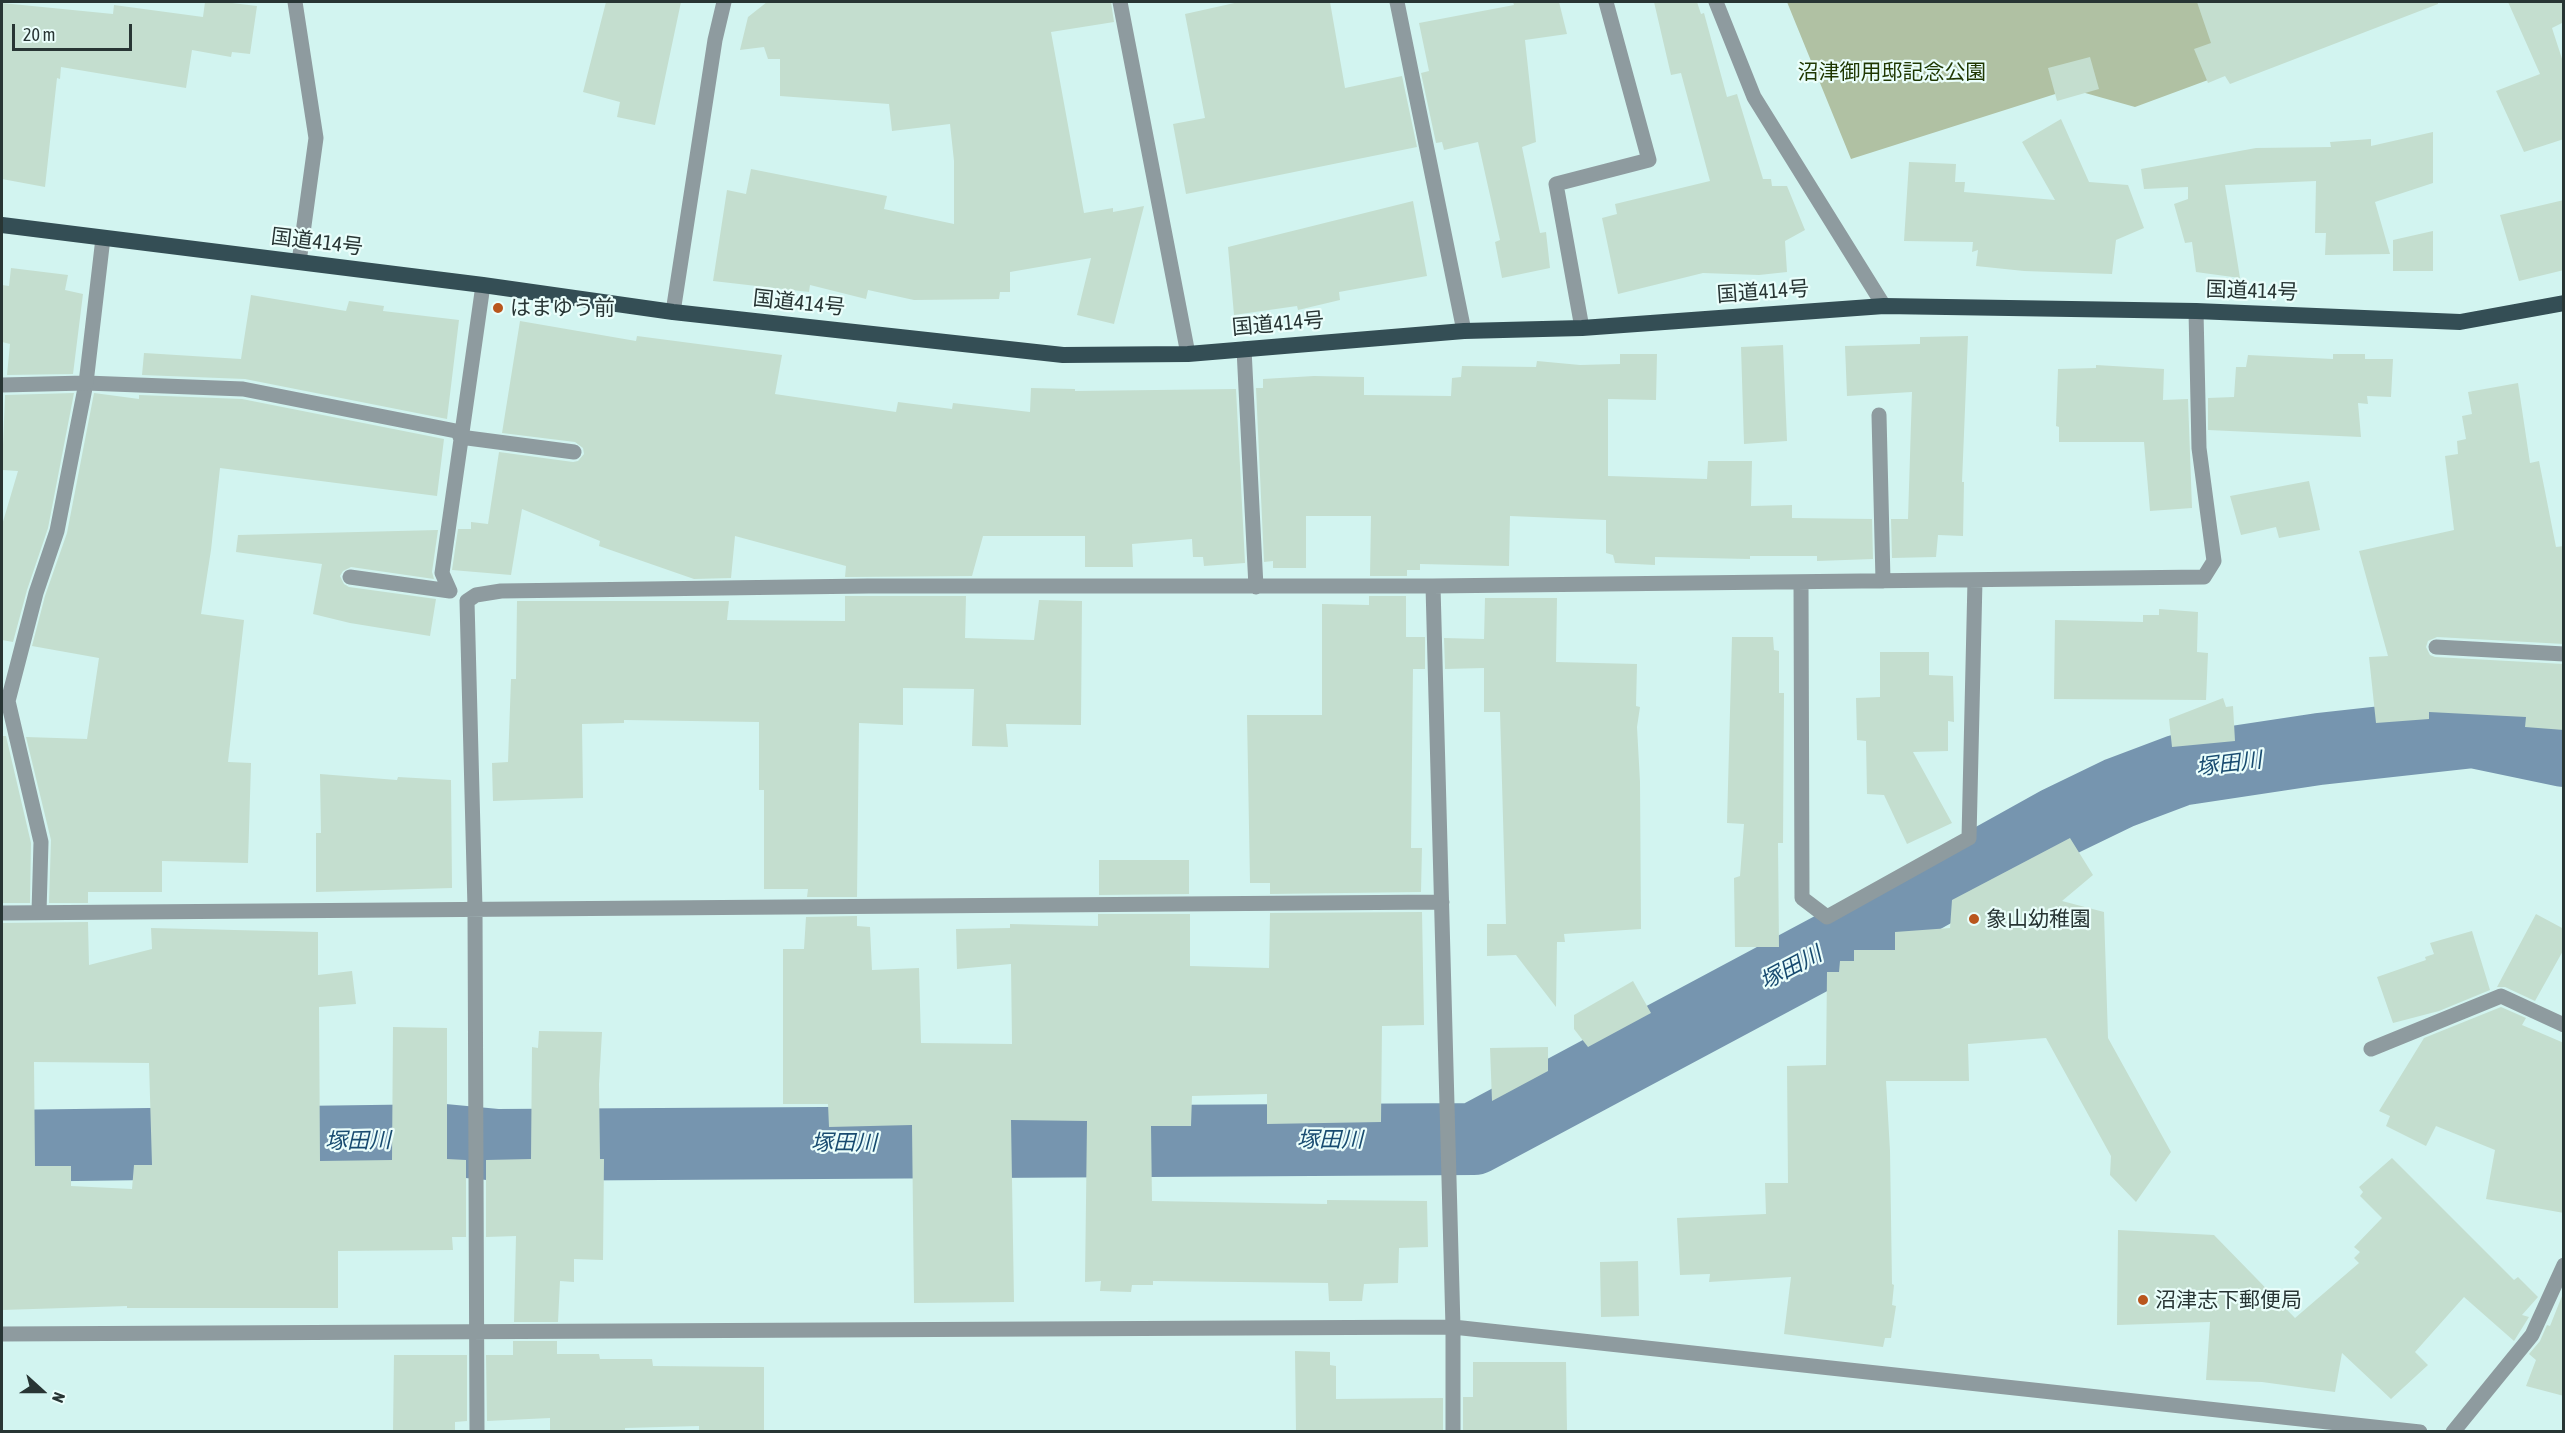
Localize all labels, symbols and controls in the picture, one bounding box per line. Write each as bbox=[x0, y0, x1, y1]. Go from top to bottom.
scale bar bbox=[15, 12, 135, 50]
text: 20 m bbox=[23, 24, 55, 45]
park label: 沼津御用邸記念公園 bbox=[1798, 59, 1986, 85]
street label: 国道414号 bbox=[270, 224, 364, 260]
street label: 国道414号 bbox=[1716, 276, 1810, 308]
street label: 国道414号 bbox=[2205, 277, 2299, 305]
street label: 国道414号 bbox=[752, 286, 846, 320]
place label: はまゆう前 bbox=[510, 295, 615, 321]
marker: はまゆう前 bbox=[491, 301, 505, 315]
street label: 国道414号 bbox=[1231, 307, 1325, 341]
water label: 塚田川 bbox=[2195, 747, 2263, 781]
place label: 象山幼稚園 bbox=[1986, 906, 2091, 932]
marker: 象山幼稚園 bbox=[1967, 912, 1981, 926]
water label: 塚田川 bbox=[1756, 941, 1826, 995]
water label: 塚田川 bbox=[325, 1127, 391, 1155]
water label: 塚田川 bbox=[1297, 1127, 1363, 1153]
water label: 塚田川 bbox=[811, 1130, 877, 1156]
place label: 沼津志下郵便局 bbox=[2155, 1287, 2302, 1313]
marker: 沼津志下郵便局 bbox=[2136, 1293, 2150, 1307]
north arrow bbox=[12, 1361, 72, 1421]
text: N bbox=[49, 1390, 69, 1405]

